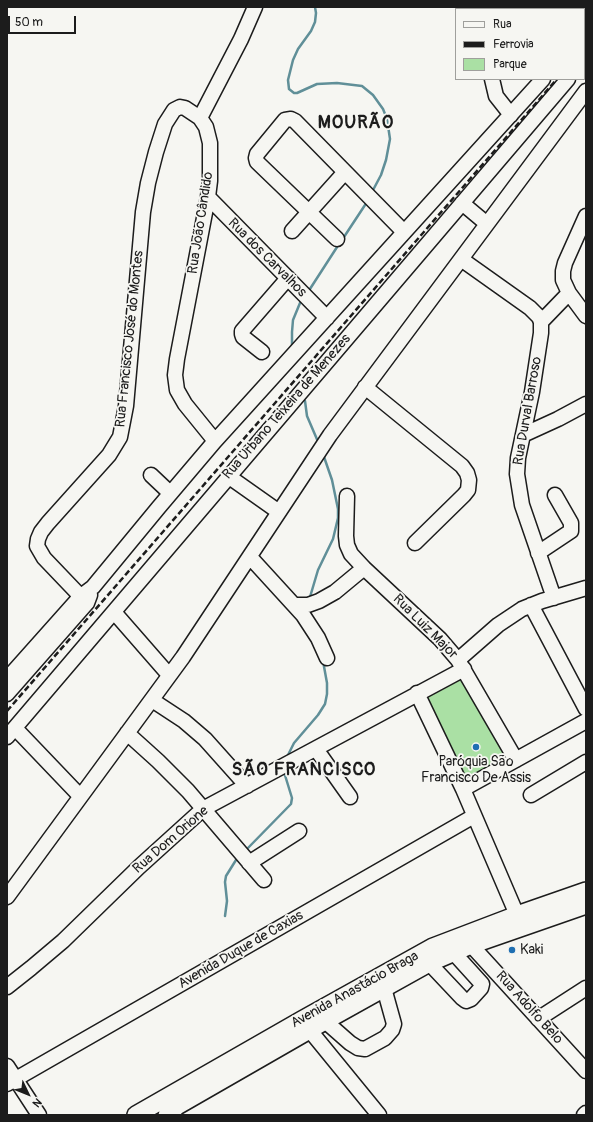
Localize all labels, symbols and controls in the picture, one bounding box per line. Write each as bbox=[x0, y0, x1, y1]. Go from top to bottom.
scale bar bbox=[10, 8, 78, 34]
legend bbox=[455, 8, 585, 80]
text: 50 m bbox=[15, 15, 43, 30]
text: Rua bbox=[493, 17, 512, 32]
text: Ferrovia bbox=[493, 37, 534, 52]
text: Parque bbox=[493, 57, 527, 72]
district label: MOURÃO bbox=[318, 112, 394, 134]
street label: Rua João Cândido bbox=[185, 171, 217, 275]
street label: Rua dos Carvalhos bbox=[224, 215, 310, 301]
street label: Rua Francisco José do Montes bbox=[112, 250, 148, 428]
street label: Rua Urbano Teixeira de Menezes bbox=[219, 331, 355, 483]
street label: Rua Durval Barroso bbox=[510, 355, 546, 467]
street label: Rua Luiz Major bbox=[389, 591, 461, 663]
marker: Paróquia São Francisco De Assis bbox=[471, 742, 481, 752]
place label: Paróquia São Francisco De Assis bbox=[421, 754, 531, 786]
district label: SÃO FRANCISCO bbox=[232, 759, 376, 781]
street label: Rua Dom Orione bbox=[130, 803, 212, 877]
street label: Avenida Duque de Caxias bbox=[176, 907, 306, 993]
place label: Kaki bbox=[520, 942, 543, 958]
marker: Kaki bbox=[507, 945, 517, 955]
street label: Avenida Anastácio Braga bbox=[288, 948, 422, 1032]
street label: Rua Adolfo Belo bbox=[492, 968, 566, 1048]
north arrow bbox=[8, 1074, 48, 1114]
text: N bbox=[30, 1095, 44, 1110]

